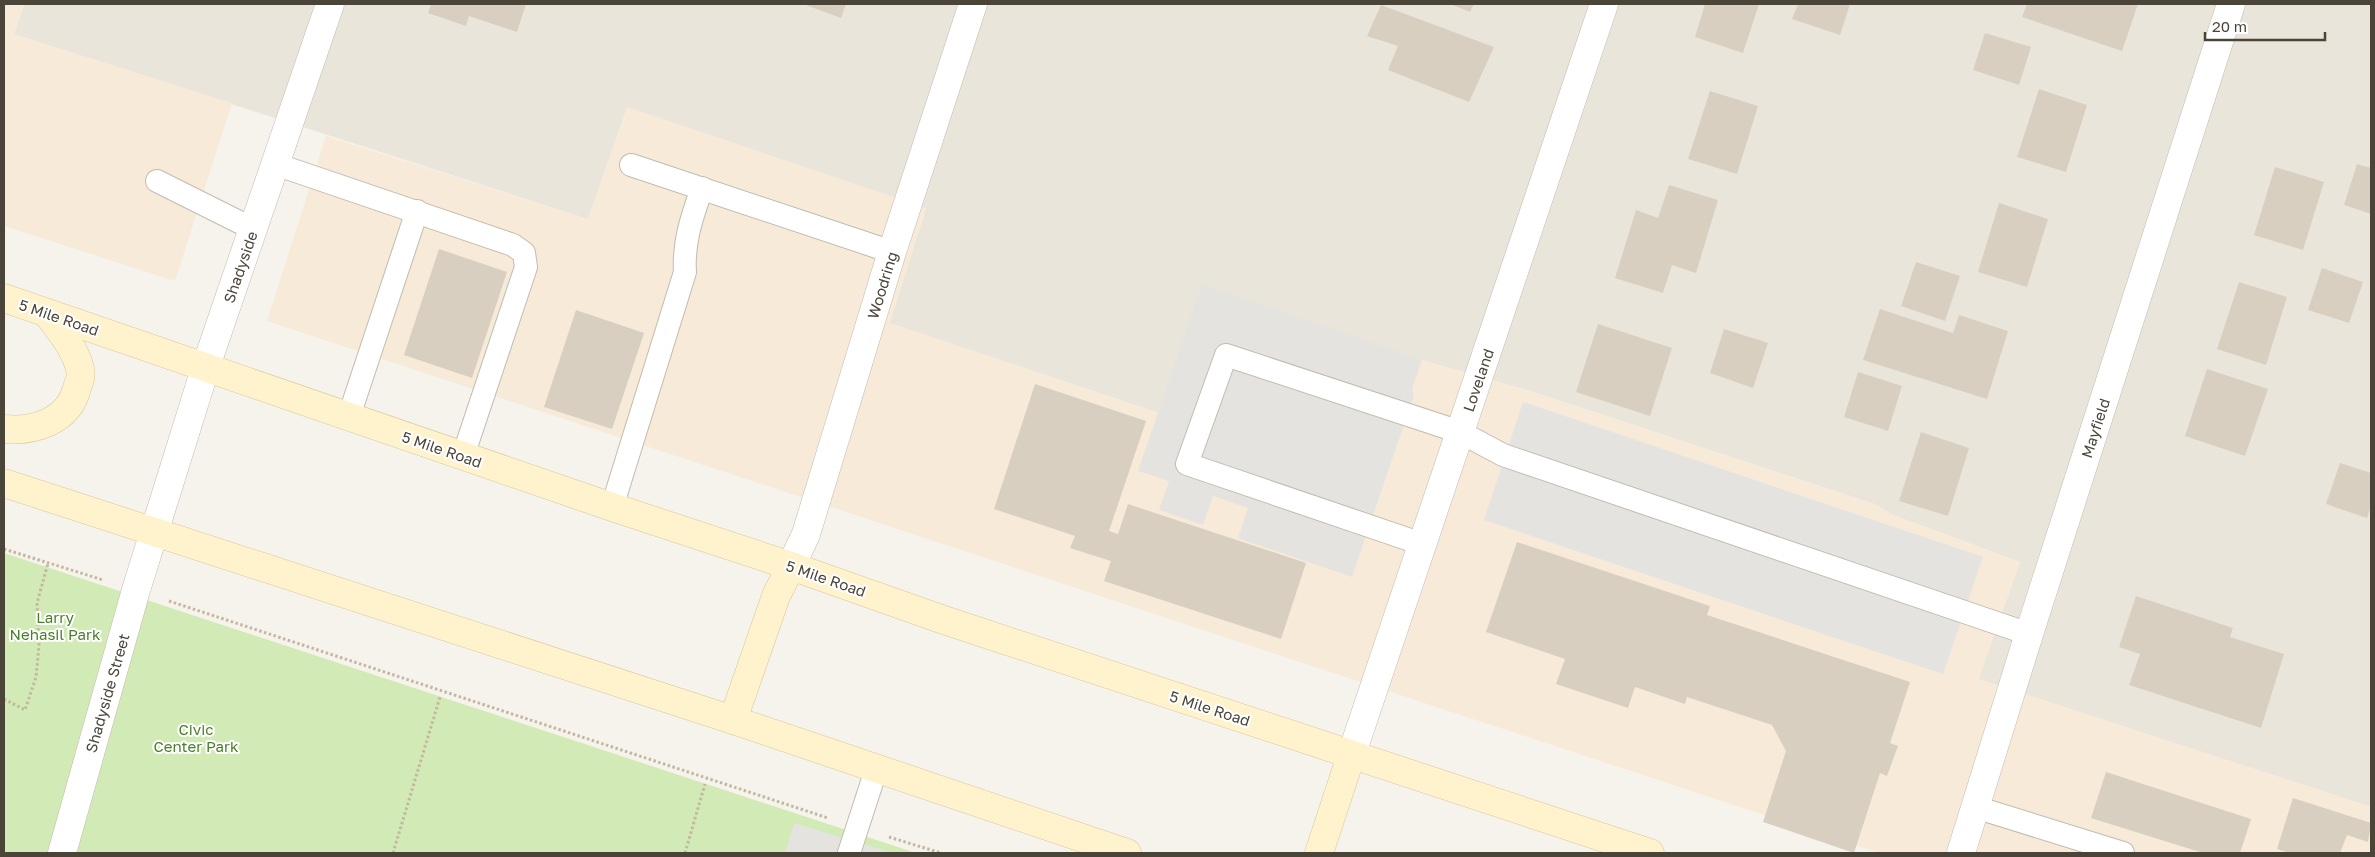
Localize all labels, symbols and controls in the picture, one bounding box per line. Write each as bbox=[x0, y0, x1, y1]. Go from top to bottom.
scale bar bbox=[2205, 10, 2325, 42]
text: 20 m bbox=[2212, 17, 2247, 35]
street label: Shadyside bbox=[219, 228, 261, 305]
street label: Woodring bbox=[863, 249, 901, 321]
street label: 5 Mile Road bbox=[17, 295, 101, 339]
street label: Loveland bbox=[1459, 346, 1497, 414]
street label: Mayfield bbox=[2077, 396, 2113, 460]
street label: 5 Mile Road bbox=[400, 427, 484, 471]
street label: 5 Mile Road bbox=[784, 556, 868, 600]
park label: Larry Nehasil Park bbox=[10, 608, 101, 643]
street label: Shadyside Street bbox=[81, 631, 133, 755]
street label: 5 Mile Road bbox=[1168, 687, 1252, 729]
park label: Civic Center Park bbox=[154, 720, 239, 755]

